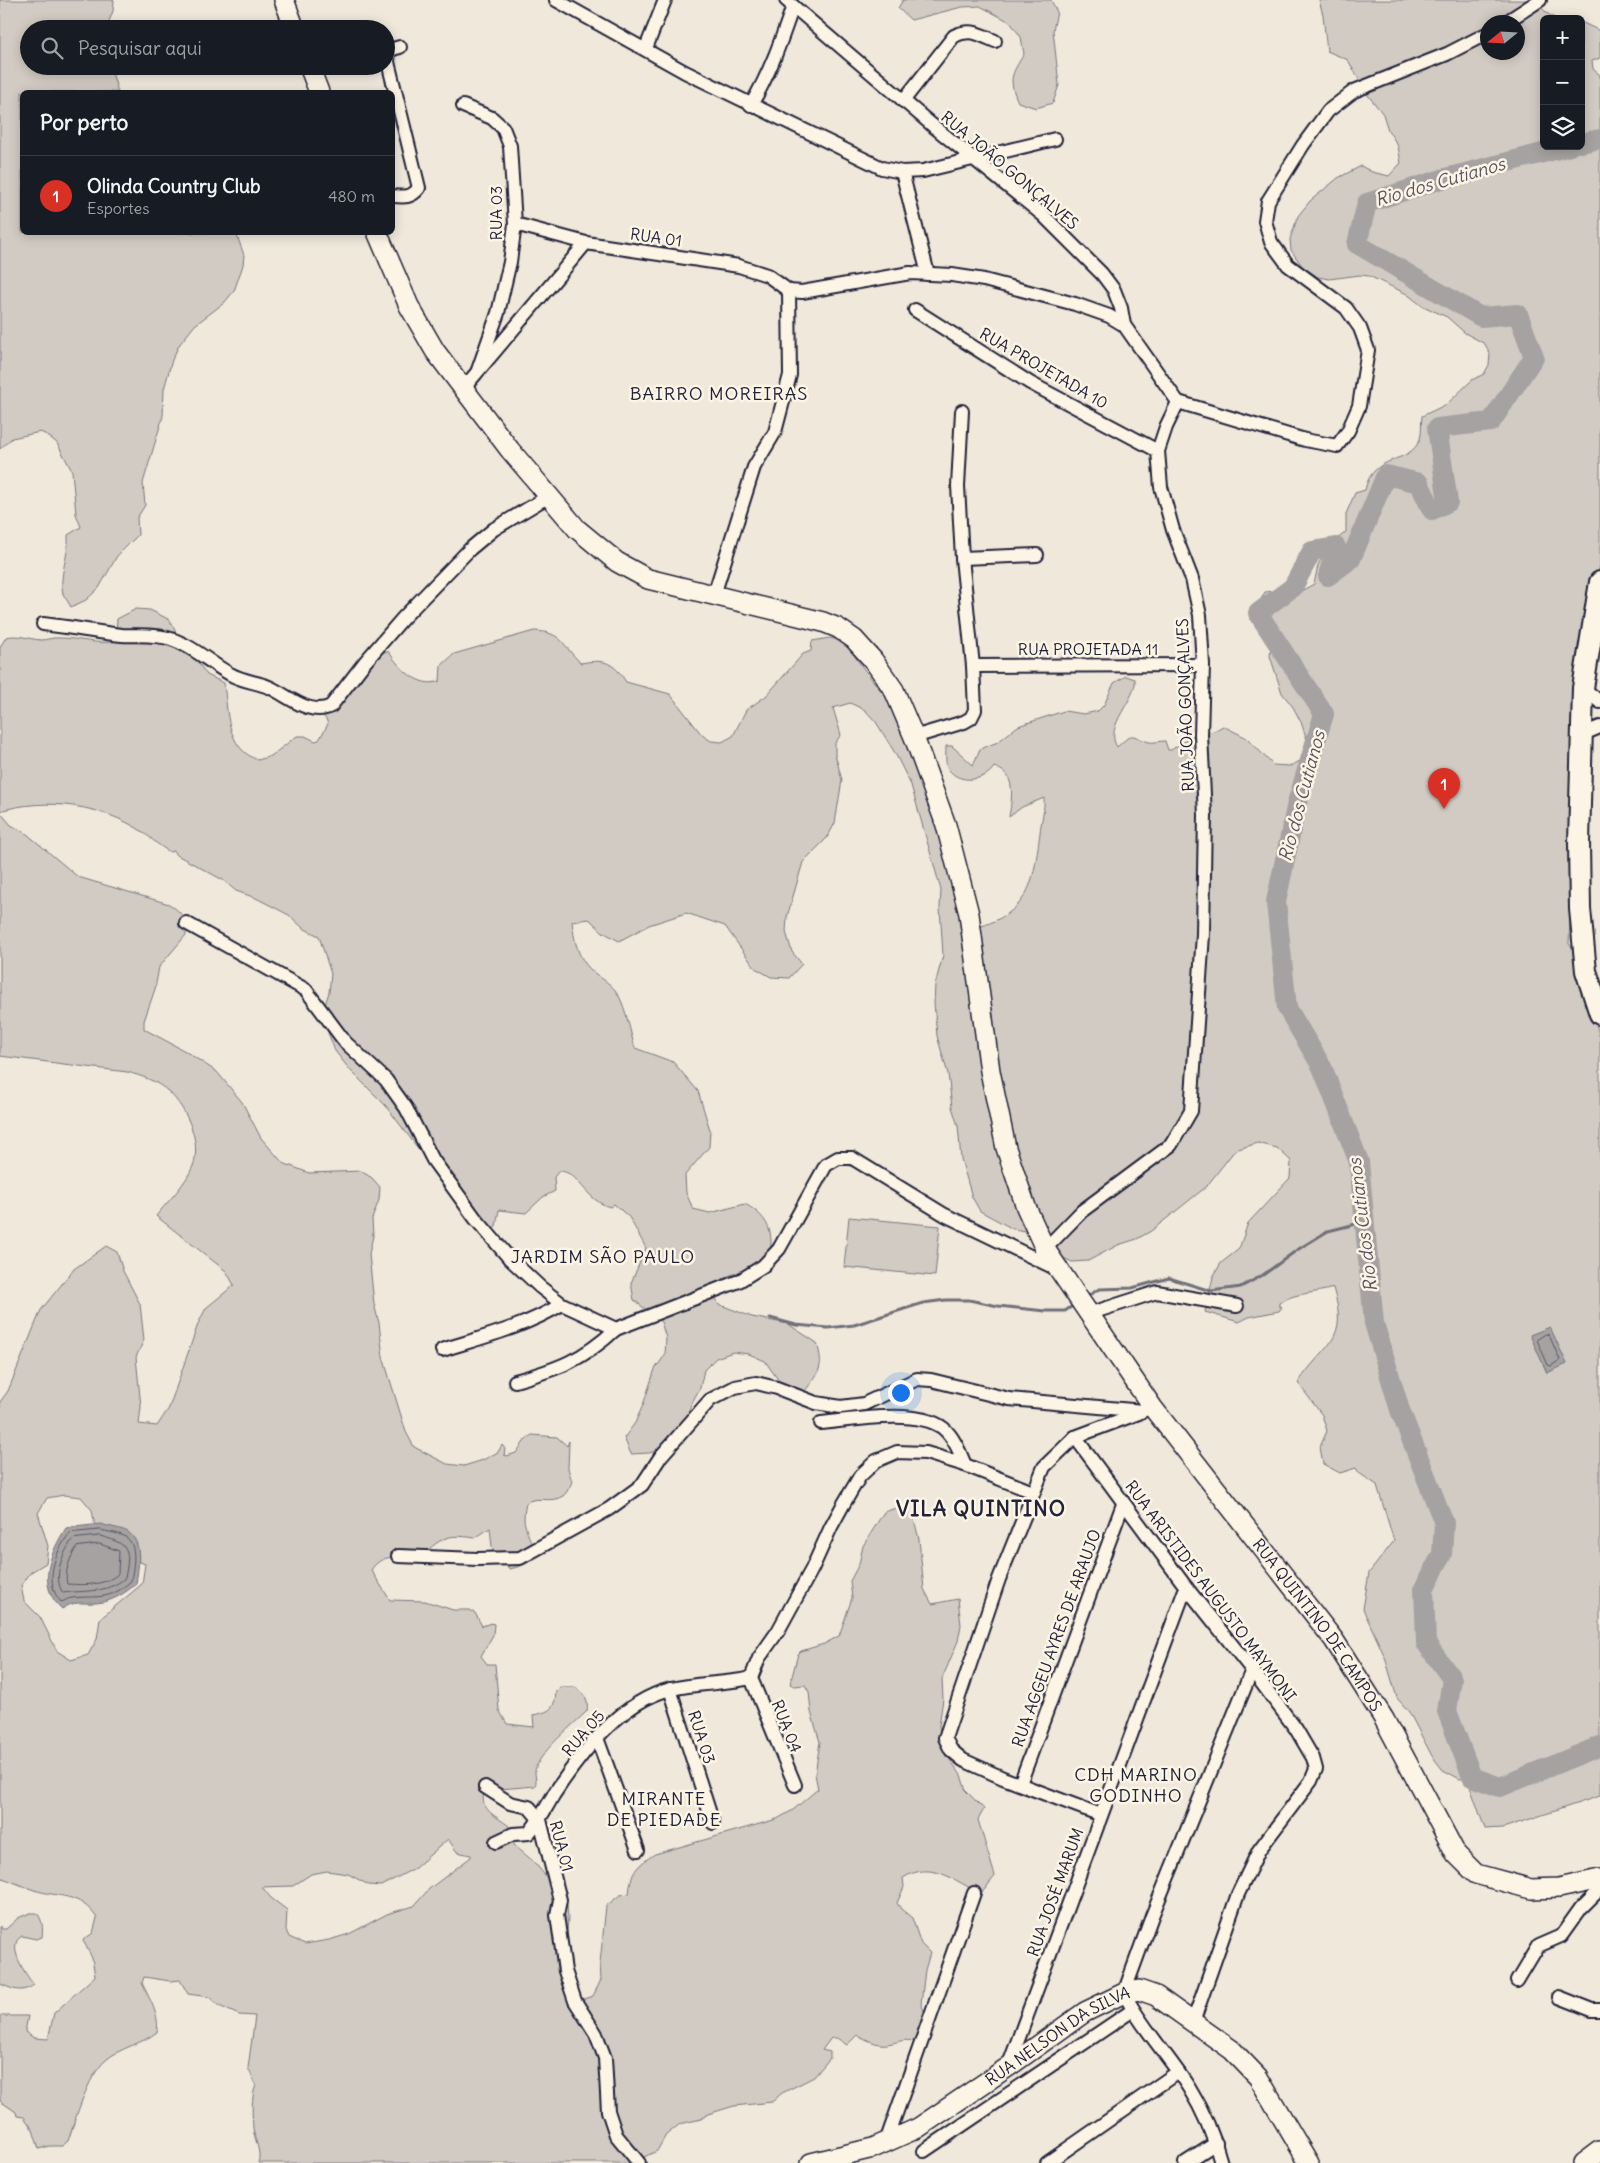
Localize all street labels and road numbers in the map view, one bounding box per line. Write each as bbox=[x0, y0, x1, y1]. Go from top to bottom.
street label: RUA JOÃO GONÇALVES bbox=[937, 107, 1083, 233]
street label: RUA 03 bbox=[486, 186, 506, 240]
street label: RUA 01 bbox=[629, 223, 683, 251]
street label: RUA PROJETADA 10 bbox=[976, 323, 1112, 413]
street label: RUA JOÃO GONÇALVES bbox=[1172, 618, 1198, 792]
street label: RUA PROJETADA 11 bbox=[1018, 639, 1158, 659]
street label: RUA ARISTIDES AUGUSTO MAYMONI bbox=[1121, 1476, 1301, 1706]
street label: RUA AGGEU AYRES DE ARAUJO bbox=[1007, 1526, 1105, 1750]
street label: RUA QUINTINO DE CAMPOS bbox=[1249, 1535, 1386, 1715]
street label: RUA 04 bbox=[767, 1697, 807, 1755]
street label: RUA 05 bbox=[557, 1706, 609, 1760]
street label: RUA 03 bbox=[684, 1708, 720, 1766]
street label: RUA 01 bbox=[546, 1818, 578, 1874]
street label: RUA JOSÉ MARUM bbox=[1022, 1825, 1088, 1959]
street label: RUA NELSON DA SILVA bbox=[981, 1982, 1132, 2090]

